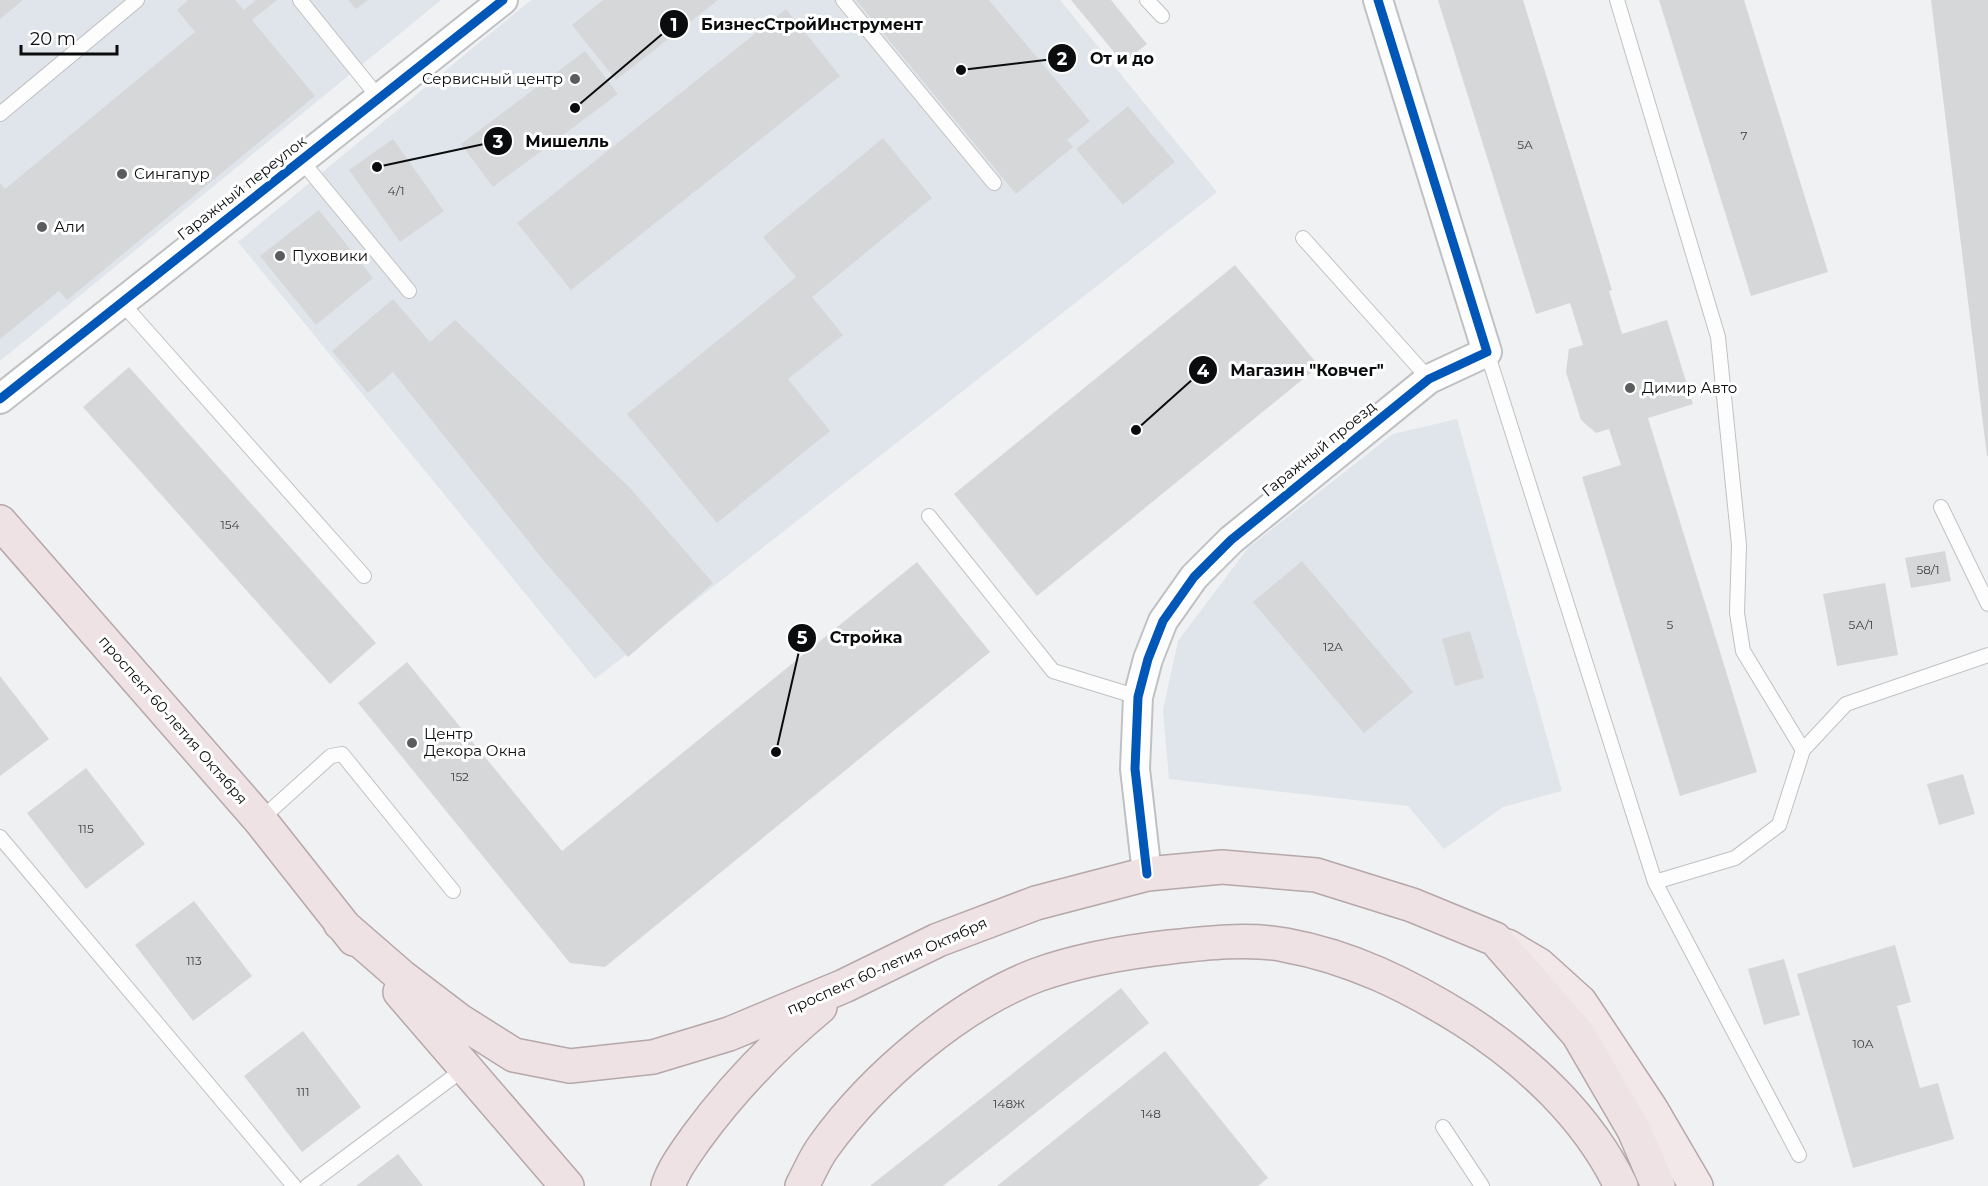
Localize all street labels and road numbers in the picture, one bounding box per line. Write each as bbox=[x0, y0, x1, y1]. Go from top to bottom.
street label: Гаражный переулок bbox=[173, 131, 310, 244]
street label: Гаражный проезд bbox=[1258, 397, 1380, 500]
street label: проспект 60-летия Октября bbox=[95, 631, 252, 808]
street label: проспект 60-летия Октября bbox=[784, 913, 990, 1018]

